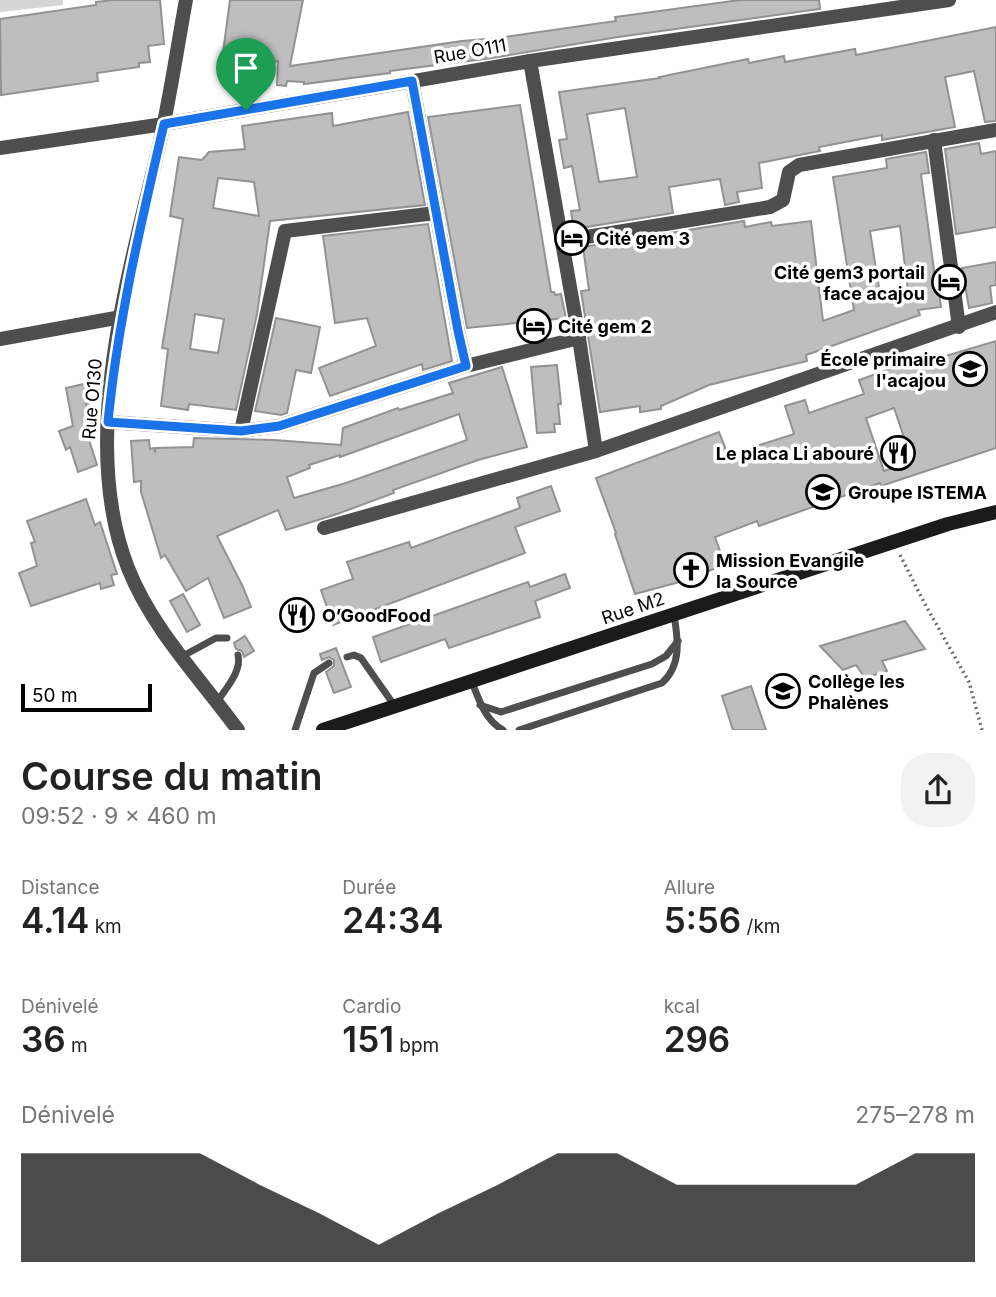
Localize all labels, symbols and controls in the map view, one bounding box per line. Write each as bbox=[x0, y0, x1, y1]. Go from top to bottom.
street label: Rue O111 bbox=[432, 34, 508, 68]
pin bbox=[216, 38, 276, 110]
icon: arrive bbox=[227, 49, 265, 87]
hotel icon: Cité gem 3 bbox=[553, 219, 591, 257]
place label: Cité gem 3 bbox=[596, 228, 690, 249]
place label: Cité gem3 portail face acajou bbox=[774, 262, 925, 304]
hotel icon: Cité gem3 portail face acajou bbox=[930, 263, 968, 301]
hotel icon: Cité gem 2 bbox=[515, 307, 553, 345]
place label: Cité gem 2 bbox=[558, 316, 652, 337]
place label: École primaire l'acajou bbox=[821, 349, 946, 391]
school or university icon: École primaire l'acajou bbox=[951, 350, 989, 388]
street label: Rue O130 bbox=[78, 358, 106, 440]
restaurant icon: Le placa Li abouré bbox=[879, 434, 917, 472]
place label: Le placa Li abouré bbox=[716, 443, 874, 464]
school or university icon: Groupe ISTEMA bbox=[804, 473, 842, 511]
place label: Groupe ISTEMA bbox=[848, 482, 987, 503]
place label: Mission Evangile la Source bbox=[716, 550, 865, 592]
church icon: Mission Evangile la Source bbox=[672, 551, 710, 589]
street label: Rue M2 bbox=[599, 587, 667, 629]
restaurant icon: O’GoodFood bbox=[278, 596, 316, 634]
place label: O’GoodFood bbox=[322, 605, 431, 626]
place label: Collège les Phalènes bbox=[808, 671, 905, 713]
school or university icon: Collège les Phalènes bbox=[764, 672, 802, 710]
scale bar bbox=[21, 681, 152, 713]
text: 50 m bbox=[32, 684, 78, 707]
text: Course du matin bbox=[21, 753, 323, 799]
button: share bbox=[901, 753, 975, 827]
text: 09:52 · 9 × 460 m bbox=[21, 802, 217, 830]
text: Distance bbox=[21, 876, 99, 899]
text: Durée bbox=[342, 876, 396, 899]
text: Allure bbox=[664, 876, 715, 899]
text: 4.14 bbox=[21, 899, 89, 941]
text: 24:34 bbox=[342, 899, 444, 941]
text: 5:56 bbox=[664, 899, 741, 941]
text: km bbox=[89, 915, 122, 938]
text: /km bbox=[741, 915, 781, 938]
text: Dénivelé bbox=[21, 995, 99, 1018]
text: Cardio bbox=[342, 995, 401, 1018]
text: kcal bbox=[664, 995, 700, 1018]
text: 36 bbox=[21, 1018, 66, 1060]
text: 151 bbox=[342, 1018, 394, 1060]
text: 296 bbox=[664, 1018, 730, 1060]
text: m bbox=[66, 1034, 88, 1057]
text: bpm bbox=[394, 1034, 439, 1057]
text: Dénivelé bbox=[21, 1101, 115, 1129]
text: 275–278 m bbox=[855, 1101, 975, 1129]

